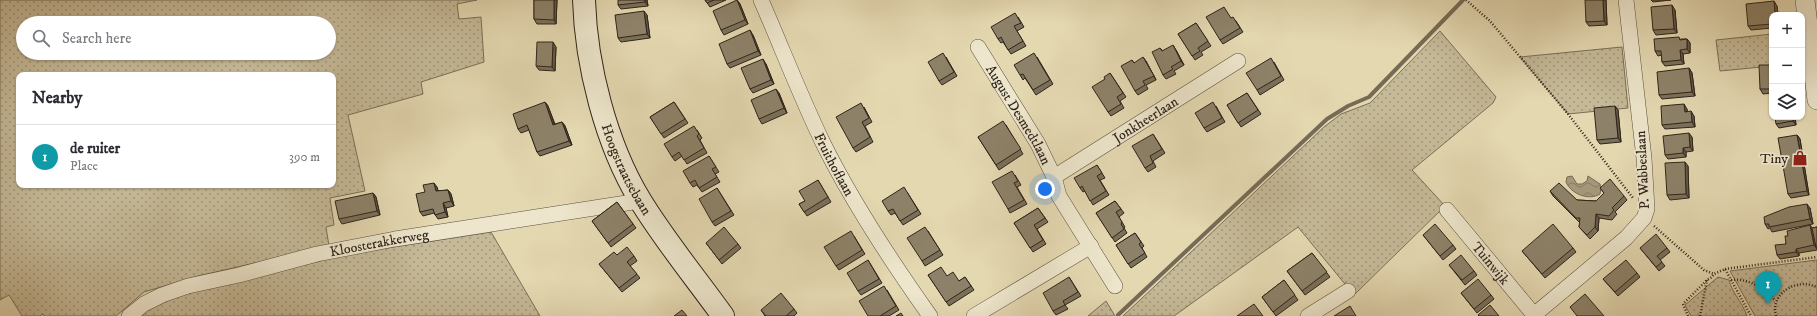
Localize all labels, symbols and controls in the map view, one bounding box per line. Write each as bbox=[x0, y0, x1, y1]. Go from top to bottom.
map controls bbox=[1769, 12, 1805, 120]
button: + bbox=[1769, 12, 1805, 48]
search box bbox=[16, 16, 336, 60]
icon: search bbox=[30, 27, 52, 49]
text: Search here bbox=[62, 29, 131, 48]
button: − bbox=[1769, 48, 1805, 84]
street label: August Desmedtlaan bbox=[981, 62, 1055, 169]
button: layers bbox=[1769, 84, 1805, 120]
text: Nearby bbox=[32, 87, 82, 109]
street label: Jonkheerlaan bbox=[1108, 93, 1183, 149]
street label: Hoogstraatsebaan bbox=[597, 122, 656, 219]
street label: Fruithoflaan bbox=[809, 130, 858, 200]
street label: P. Wabbeslaan bbox=[1632, 130, 1654, 210]
text: de ruiter bbox=[70, 139, 120, 158]
text: 1 bbox=[43, 149, 47, 165]
text: 390 m bbox=[289, 149, 320, 165]
shop icon: Tiny bbox=[1791, 149, 1809, 167]
place label: Tiny bbox=[1760, 150, 1788, 168]
text: Place bbox=[70, 158, 98, 174]
your location bbox=[1035, 179, 1055, 199]
street label: Kloosterakkerweg bbox=[328, 226, 430, 261]
street label: Tuinwijk bbox=[1467, 239, 1513, 289]
pin: 1 bbox=[1755, 271, 1781, 304]

